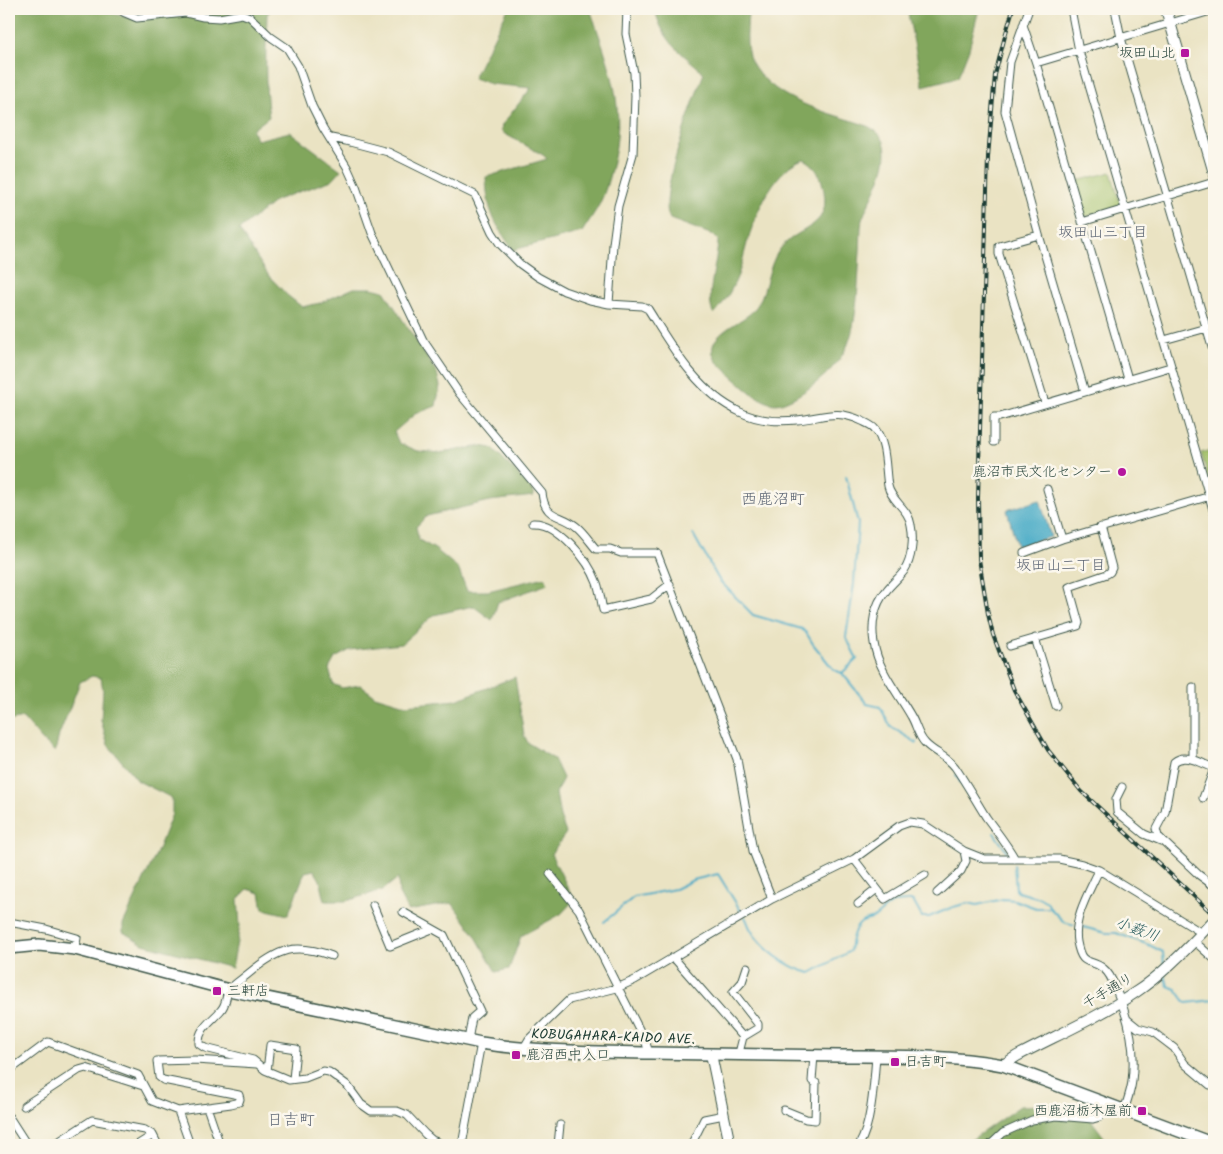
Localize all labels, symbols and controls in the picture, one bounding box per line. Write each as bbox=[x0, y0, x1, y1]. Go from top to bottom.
place label: 坂田山北 bbox=[1119, 42, 1175, 64]
marker: 坂田山北 bbox=[1179, 47, 1191, 59]
district label: 坂田山三丁目 bbox=[1058, 221, 1148, 245]
place label: 鹿沼市民文化センター bbox=[973, 461, 1112, 483]
marker: 鹿沼市民文化センター bbox=[1116, 466, 1128, 478]
district label: 西鹿沼町 bbox=[741, 487, 805, 512]
district label: 坂田山二丁目 bbox=[1016, 554, 1106, 578]
water label: 小薮川 bbox=[1112, 911, 1162, 949]
street label: 千手通り bbox=[1078, 967, 1138, 1015]
place label: 三軒店 bbox=[227, 980, 269, 1002]
marker: 三軒店 bbox=[211, 985, 223, 997]
street label: KOBUGAHARA-KAIDO AVE. bbox=[531, 1023, 695, 1051]
place label: 鹿沼西中入口 bbox=[526, 1044, 610, 1066]
marker: 鹿沼西中入口 bbox=[510, 1049, 522, 1061]
place label: 日吉町 bbox=[905, 1051, 947, 1073]
marker: 日吉町 bbox=[889, 1056, 901, 1068]
place label: 西鹿沼栃木屋前 bbox=[1034, 1100, 1132, 1122]
marker: 西鹿沼栃木屋前 bbox=[1136, 1105, 1148, 1117]
district label: 日吉町 bbox=[267, 1108, 315, 1133]

